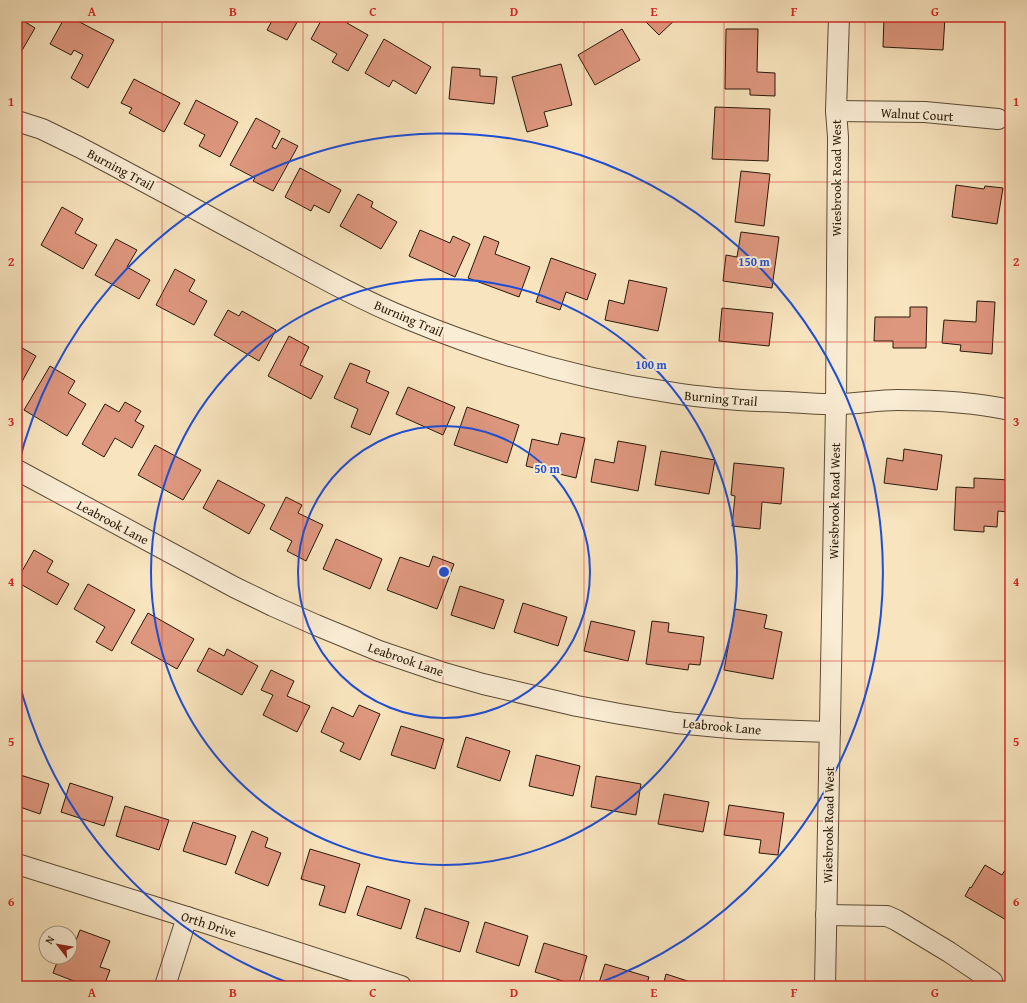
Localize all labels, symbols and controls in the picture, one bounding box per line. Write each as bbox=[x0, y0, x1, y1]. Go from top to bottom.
text: A bbox=[88, 2, 97, 21]
text: B bbox=[229, 2, 237, 21]
text: C bbox=[369, 2, 377, 21]
text: D bbox=[510, 2, 518, 21]
text: E bbox=[651, 2, 658, 21]
text: F bbox=[791, 2, 798, 21]
text: G bbox=[931, 2, 939, 21]
text: 1 bbox=[8, 92, 14, 111]
text: 1 bbox=[1013, 92, 1019, 111]
street label: Walnut Court bbox=[880, 103, 954, 126]
street label: Wiesbrook Road West bbox=[827, 119, 846, 237]
street label: Burning Trail bbox=[84, 144, 158, 195]
text: 2 bbox=[8, 252, 15, 271]
text: 2 bbox=[1013, 252, 1020, 271]
text: 150 m bbox=[738, 253, 771, 270]
street label: Burning Trail bbox=[371, 295, 447, 342]
text: 100 m bbox=[635, 356, 668, 373]
street label: Burning Trail bbox=[684, 386, 759, 411]
text: 3 bbox=[8, 412, 14, 431]
text: 3 bbox=[1013, 412, 1019, 431]
street label: Wiesbrook Road West bbox=[824, 442, 845, 560]
text: 50 m bbox=[534, 460, 560, 477]
street label: Leabrook Lane bbox=[73, 495, 152, 549]
centre of rings bbox=[437, 565, 451, 579]
text: 4 bbox=[8, 572, 15, 591]
text: 4 bbox=[1013, 572, 1020, 591]
street label: Leabrook Lane bbox=[365, 638, 446, 681]
street label: Leabrook Lane bbox=[682, 714, 762, 739]
text: 5 bbox=[8, 732, 15, 751]
text: 5 bbox=[1013, 732, 1020, 751]
street label: Wiesbrook Road West bbox=[818, 766, 839, 884]
text: 6 bbox=[8, 892, 15, 911]
text: 6 bbox=[1013, 892, 1020, 911]
street label: Orth Drive bbox=[179, 907, 239, 942]
north arrow bbox=[38, 925, 78, 965]
text: N bbox=[41, 932, 59, 947]
text: A bbox=[88, 983, 97, 1002]
text: B bbox=[229, 983, 237, 1002]
text: C bbox=[369, 983, 377, 1002]
text: D bbox=[510, 983, 518, 1002]
text: E bbox=[651, 983, 658, 1002]
text: F bbox=[791, 983, 798, 1002]
text: G bbox=[931, 983, 939, 1002]

